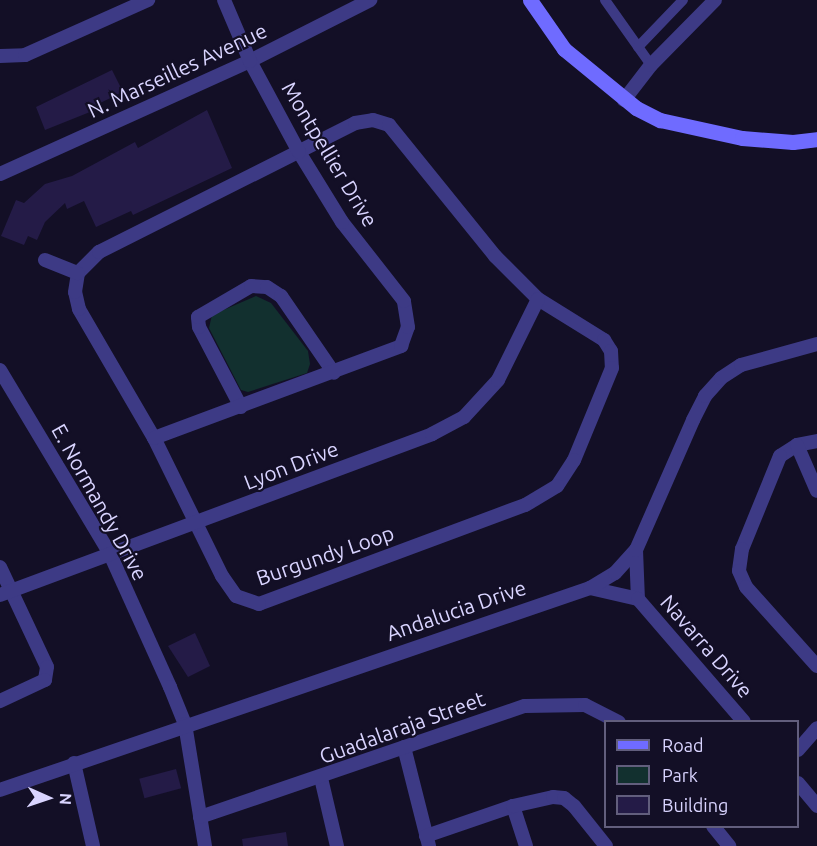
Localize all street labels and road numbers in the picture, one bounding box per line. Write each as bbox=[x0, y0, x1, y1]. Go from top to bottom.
street label: N. Marseilles Avenue bbox=[83, 17, 271, 123]
street label: Montpellier Drive bbox=[277, 77, 383, 231]
street label: E. Normandy Drive bbox=[47, 419, 153, 585]
street label: Lyon Drive bbox=[240, 435, 342, 495]
street label: Burgundy Loop bbox=[253, 520, 397, 590]
street label: Andalucia Drive bbox=[383, 574, 529, 646]
street label: Navarra Drive bbox=[656, 589, 758, 703]
street label: Guadalaraja Street bbox=[316, 685, 488, 769]

